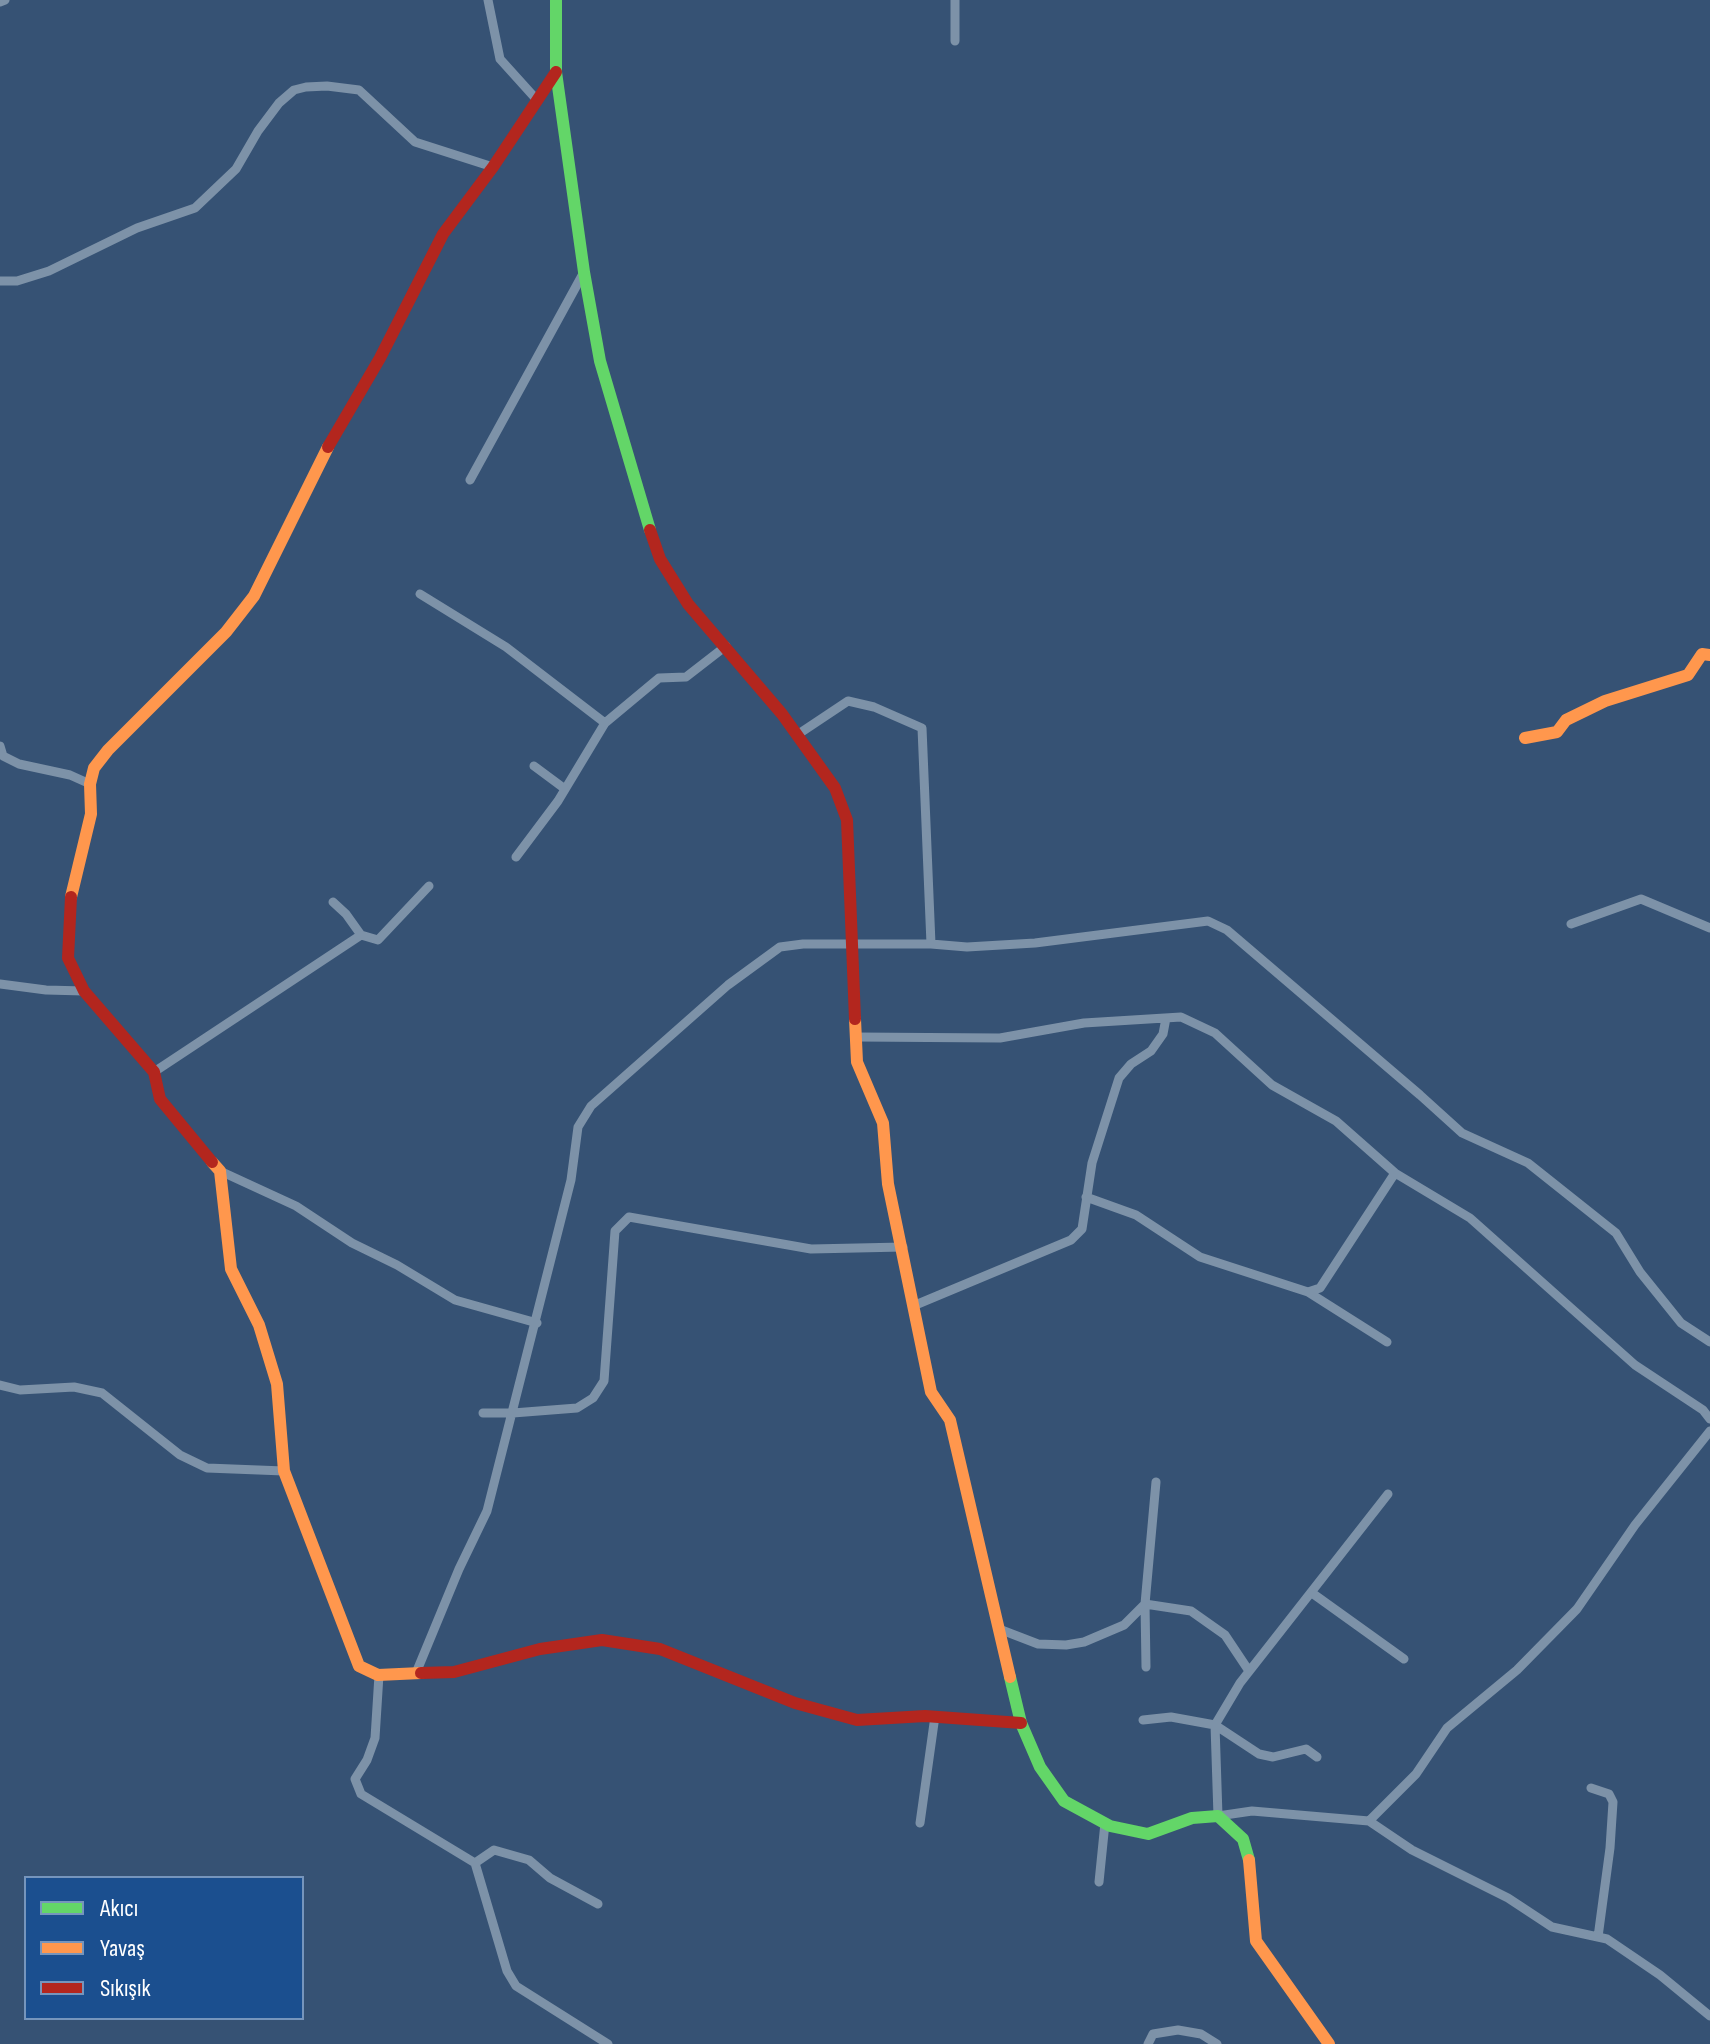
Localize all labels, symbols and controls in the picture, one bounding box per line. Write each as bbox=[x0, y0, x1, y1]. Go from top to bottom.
legend bbox=[24, 1876, 304, 2020]
text: Akıcı bbox=[100, 1894, 138, 1923]
text: Yavaş bbox=[100, 1934, 145, 1963]
text: Sıkışık bbox=[100, 1974, 151, 2003]

